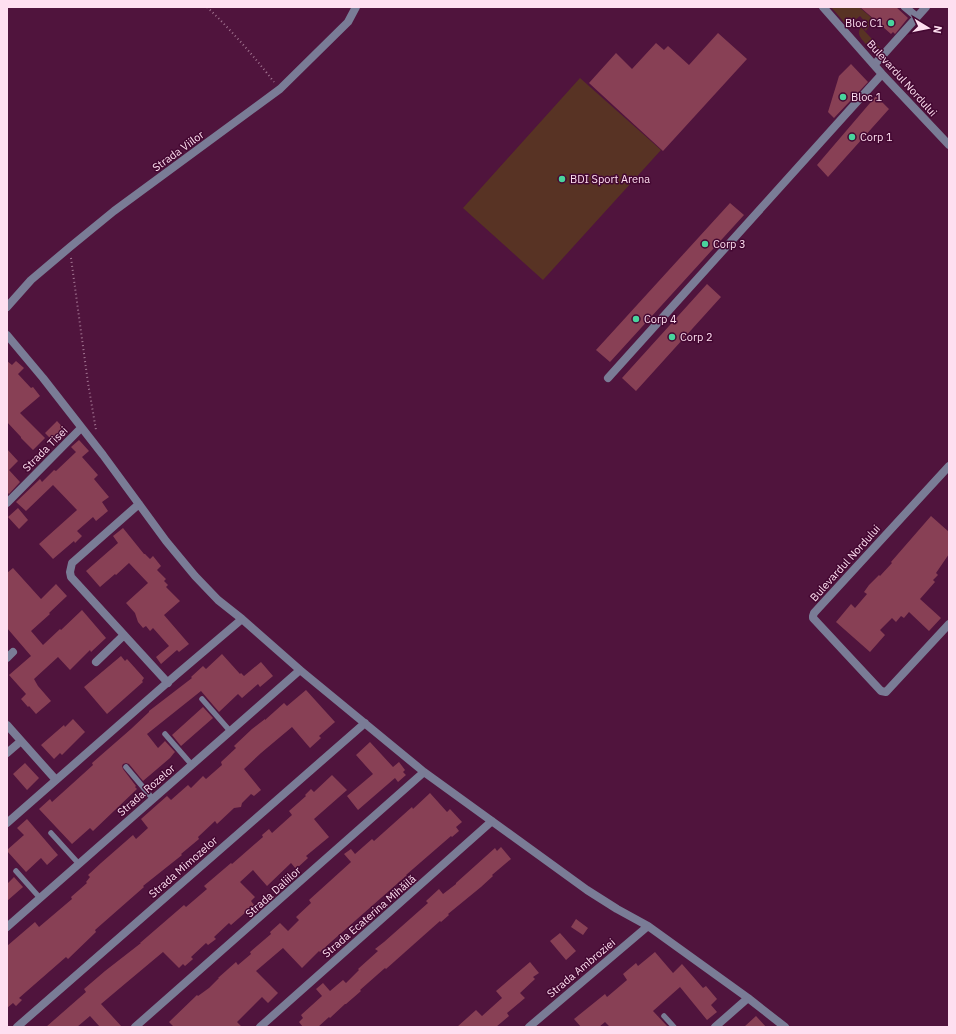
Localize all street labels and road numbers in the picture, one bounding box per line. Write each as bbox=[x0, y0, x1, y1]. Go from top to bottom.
street label: Bulevardul Nordului bbox=[864, 37, 940, 119]
street label: Strada Viilor bbox=[149, 128, 207, 174]
street label: Strada Tisei bbox=[19, 423, 71, 475]
street label: Bulevardul Nordului bbox=[807, 522, 883, 604]
street label: Strada Rozelor bbox=[114, 761, 178, 819]
street label: Strada Mimozelor bbox=[146, 833, 220, 901]
street label: Strada Daliilor bbox=[242, 863, 304, 921]
street label: Strada Ecaterina Mihăilă bbox=[319, 871, 419, 960]
street label: Strada Ambroziei bbox=[544, 935, 618, 1001]

